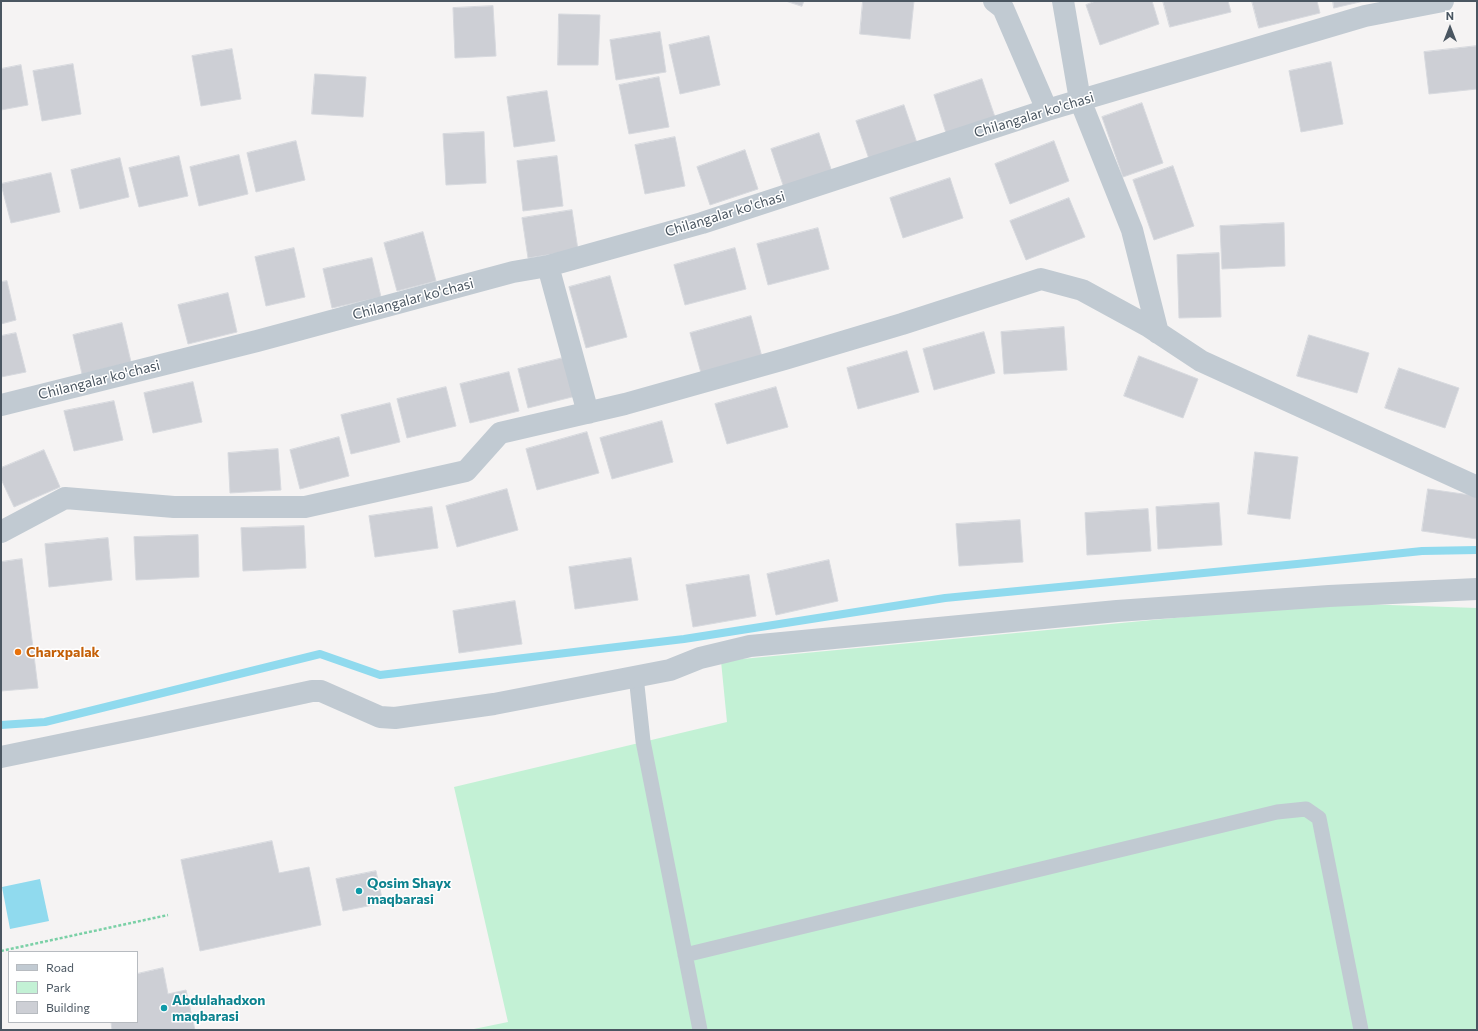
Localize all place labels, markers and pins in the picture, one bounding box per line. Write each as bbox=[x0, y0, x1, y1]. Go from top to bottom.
place label: Charxpalak bbox=[26, 644, 100, 660]
marker: Charxpalak bbox=[13, 647, 23, 657]
place label: Qosim Shayx maqbarasi bbox=[367, 875, 451, 908]
marker: Qosim Shayx maqbarasi bbox=[354, 886, 364, 896]
place label: Abdulahadxon maqbarasi bbox=[172, 992, 265, 1024]
marker: Abdulahadxon maqbarasi bbox=[159, 1003, 169, 1013]

